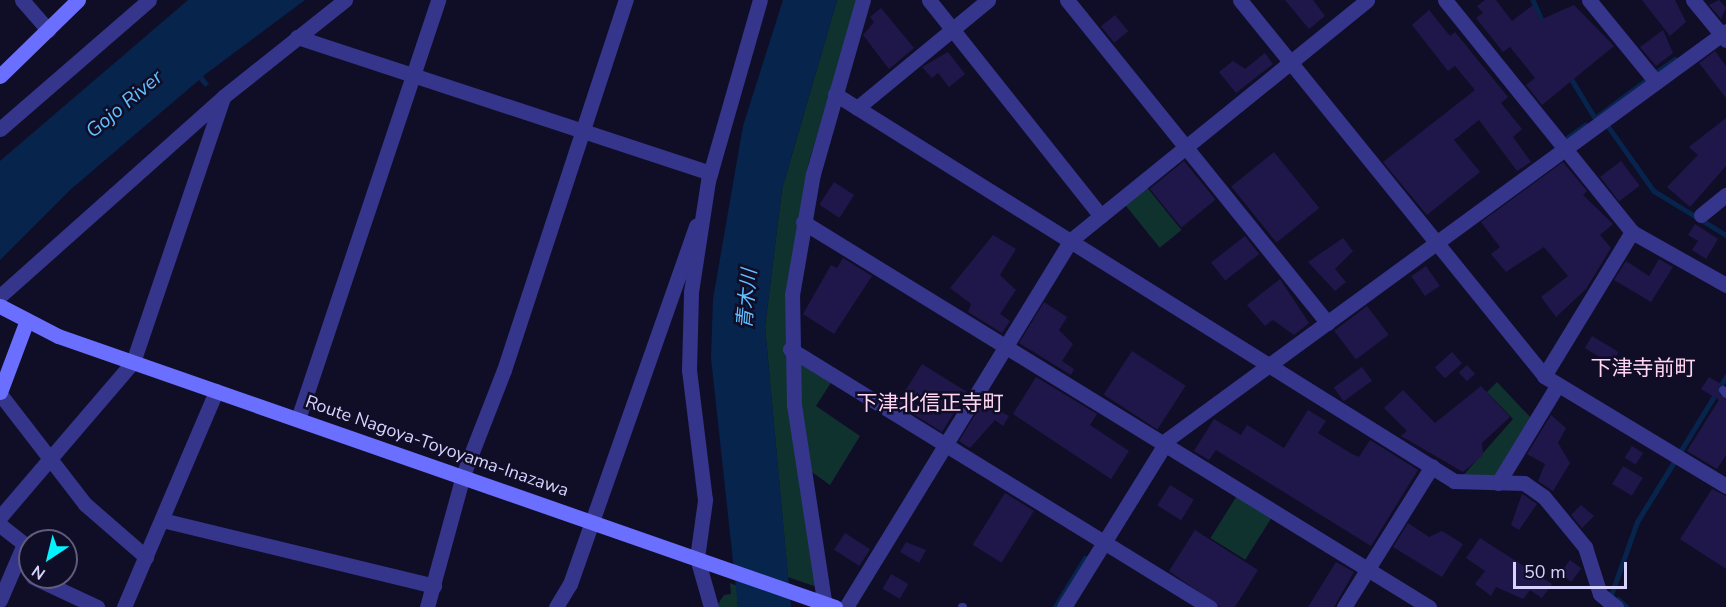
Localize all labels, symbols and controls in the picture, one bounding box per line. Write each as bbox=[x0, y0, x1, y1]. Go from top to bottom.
water label: Gojo River bbox=[81, 65, 167, 143]
water label: 青木川 bbox=[732, 268, 762, 330]
district label: 下津寺前町 bbox=[1591, 355, 1695, 381]
district label: 下津北信正寺町 bbox=[857, 390, 1003, 416]
street label: Route Nagoya-Toyoyama-Inazawa bbox=[302, 391, 572, 501]
north arrow bbox=[18, 529, 78, 589]
scale bar bbox=[1516, 550, 1630, 588]
text: N bbox=[28, 560, 50, 585]
text: 50 m bbox=[1524, 560, 1566, 584]

